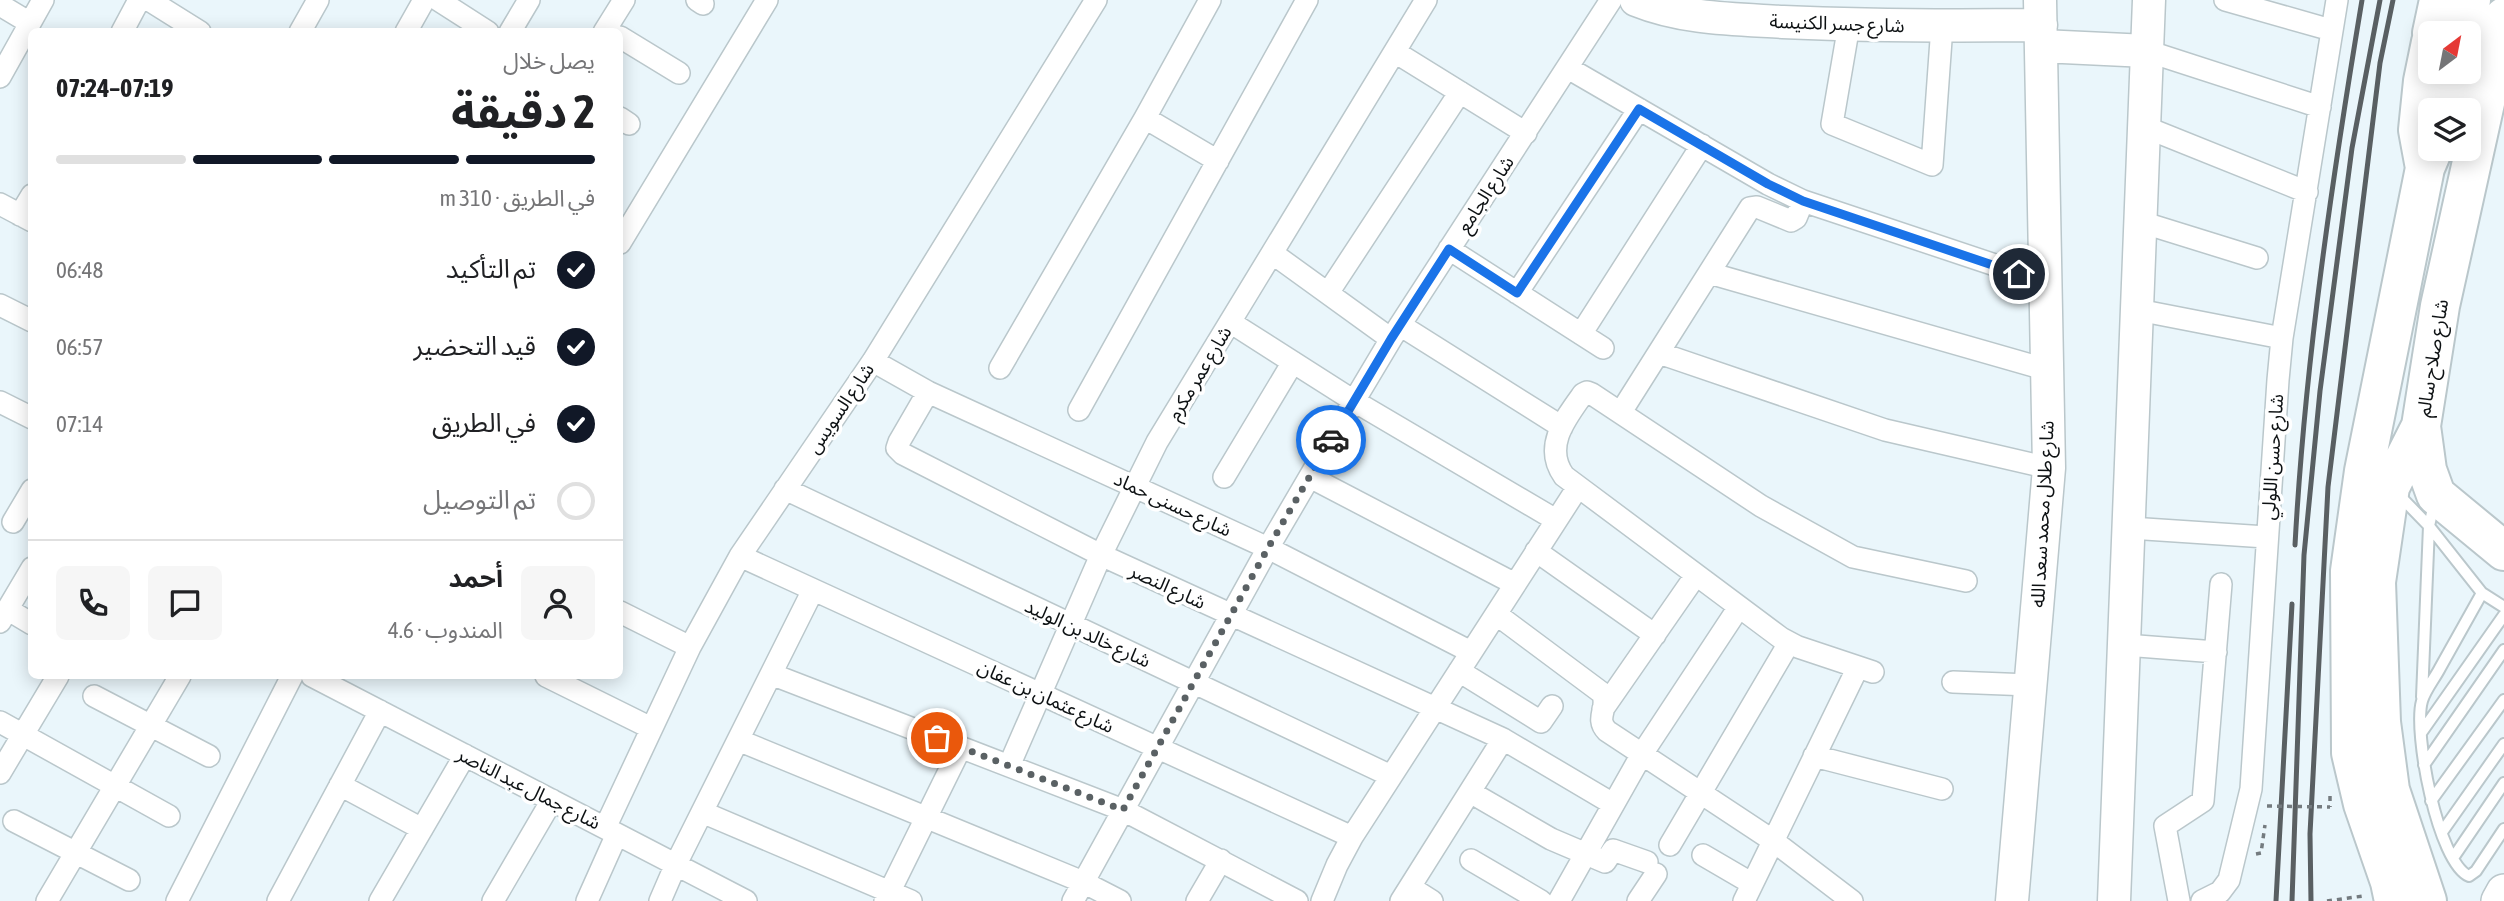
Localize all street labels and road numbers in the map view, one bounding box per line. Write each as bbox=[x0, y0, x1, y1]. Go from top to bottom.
street label: شارع جسر الكنيسة bbox=[1769, 10, 1905, 39]
street label: شارع الجامع bbox=[1452, 152, 1521, 239]
street label: شارع صلاح سالم bbox=[2412, 298, 2456, 419]
street label: شارع عمر مكرم bbox=[1162, 322, 1239, 426]
street label: شارع السويس bbox=[802, 359, 881, 459]
street label: شارع حسن اللولي bbox=[2257, 393, 2292, 521]
street label: شارع طلال محمد سعد الله bbox=[2026, 420, 2061, 608]
street label: شارع حسنى حماد bbox=[1110, 467, 1235, 543]
street label: شارع النصر bbox=[1124, 558, 1209, 616]
street label: شارع خالد بن الوليد bbox=[1020, 594, 1154, 674]
street label: شارع عثمان بن عفان bbox=[973, 655, 1117, 740]
street label: شارع جمال عبد الناصر bbox=[451, 742, 604, 836]

